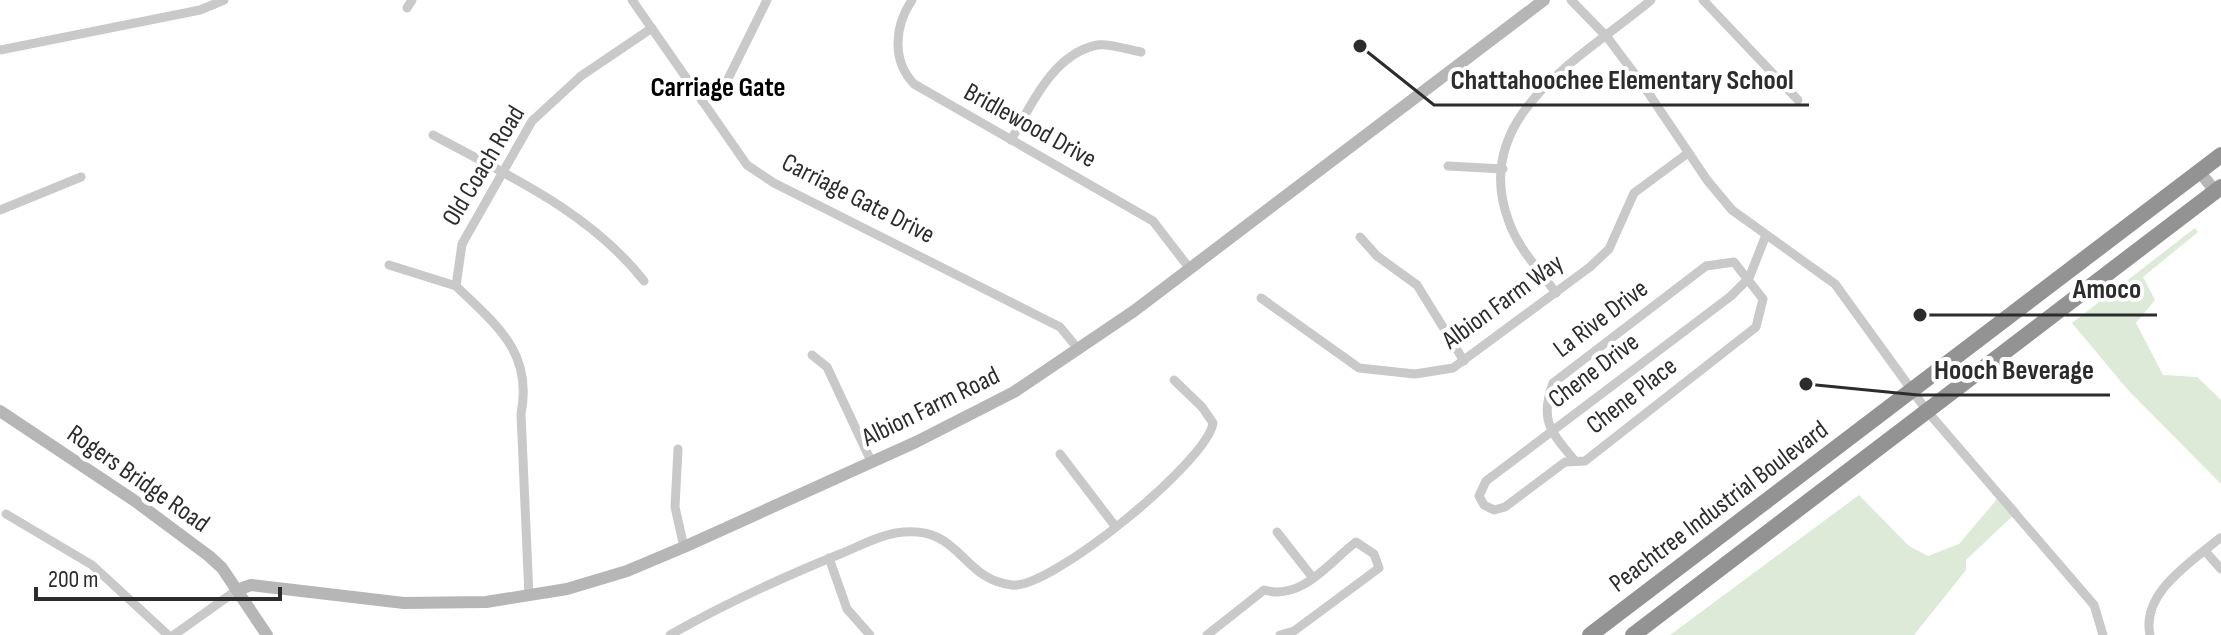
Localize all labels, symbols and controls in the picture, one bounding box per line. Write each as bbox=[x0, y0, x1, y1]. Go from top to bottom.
callout: Chattahoochee Elementary School bbox=[1434, 53, 1809, 105]
text: Chattahoochee Elementary School bbox=[1450, 64, 1794, 97]
district label: Carriage Gate bbox=[650, 71, 786, 104]
street label: Bridlewood Drive bbox=[958, 77, 1102, 175]
street label: Old Coach Road bbox=[436, 100, 532, 232]
street label: Carriage Gate Drive bbox=[776, 147, 940, 251]
street label: Albion Farm Way bbox=[1436, 248, 1569, 357]
callout: Amoco bbox=[2056, 263, 2157, 315]
street label: La Rive Drive bbox=[1548, 273, 1654, 365]
text: Amoco bbox=[2072, 273, 2141, 306]
street label: Chene Drive bbox=[1543, 327, 1645, 415]
callout: Hooch Beverage bbox=[1918, 343, 2110, 395]
street label: Chene Place bbox=[1581, 351, 1683, 441]
text: Hooch Beverage bbox=[1934, 354, 2094, 387]
street label: Albion Farm Road bbox=[856, 360, 1005, 454]
street label: Peachtree Industrial Boulevard bbox=[1604, 415, 1834, 599]
street label: Rogers Bridge Road bbox=[61, 419, 215, 539]
scale bar bbox=[36, 551, 280, 601]
text: 200 m bbox=[48, 565, 99, 594]

